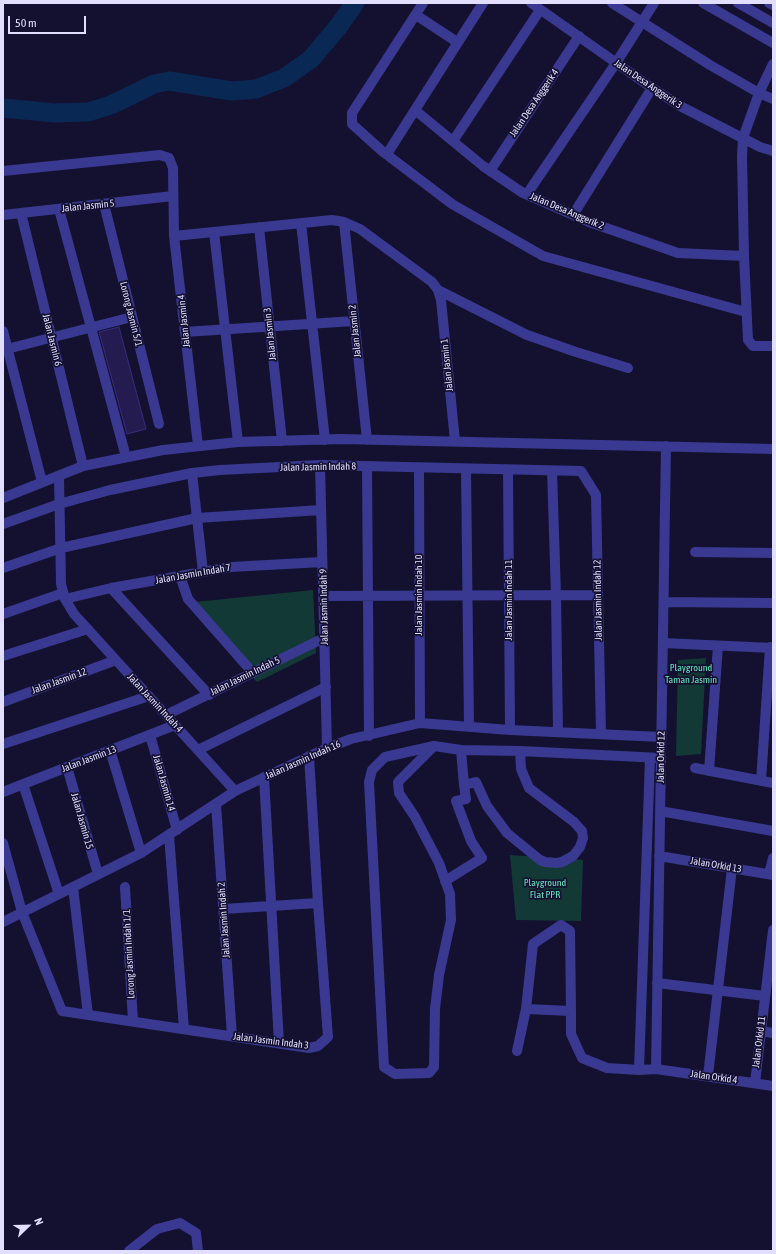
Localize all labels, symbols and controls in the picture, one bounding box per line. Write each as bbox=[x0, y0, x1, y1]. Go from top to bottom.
scale bar bbox=[10, 8, 88, 34]
text: 50 m bbox=[15, 16, 37, 30]
street label: Jalan Desa Anggerik 3 bbox=[612, 57, 684, 111]
street label: Jalan Desa Anggerik 4 bbox=[507, 67, 561, 139]
street label: Jalan Desa Anggerik 2 bbox=[528, 190, 606, 232]
street label: Jalan Jasmin 5 bbox=[61, 197, 115, 215]
street label: Lorong Jasmin 5/1 bbox=[117, 280, 145, 348]
street label: Jalan Jasmin 4 bbox=[175, 294, 193, 348]
street label: Jalan Jasmin 2 bbox=[346, 304, 364, 358]
street label: Jalan Jasmin 3 bbox=[261, 307, 279, 361]
street label: Jalan Jasmin 6 bbox=[40, 313, 64, 367]
street label: Jalan Jasmin 1 bbox=[438, 338, 456, 392]
street label: Jalan Jasmin Indah 8 bbox=[280, 460, 356, 474]
street label: Jalan Jasmin Indah 10 bbox=[413, 555, 425, 635]
street label: Jalan Jasmin Indah 12 bbox=[591, 559, 605, 641]
street label: Jalan Jasmin Indah 11 bbox=[503, 560, 515, 640]
street label: Jalan Jasmin Indah 7 bbox=[154, 561, 232, 587]
street label: Jalan Jasmin Indah 9 bbox=[317, 569, 331, 645]
street label: Jalan Jasmin Indah 5 bbox=[208, 654, 282, 698]
park label: Playground Taman Jasmin bbox=[665, 662, 717, 686]
street label: Jalan Jasmin 12 bbox=[30, 665, 88, 697]
street label: Jalan Jasmin Indah 4 bbox=[125, 671, 185, 735]
street label: Jalan Orkid 12 bbox=[655, 731, 667, 783]
street label: Jalan Jasmin Indah 16 bbox=[264, 738, 342, 782]
street label: Jalan Jasmin 13 bbox=[60, 743, 118, 775]
street label: Jalan Jasmin 14 bbox=[150, 754, 178, 812]
street label: Jalan Jasmin 15 bbox=[68, 792, 96, 850]
street label: Jalan Orkid 13 bbox=[689, 855, 743, 875]
park label: Playground Flat PPR bbox=[524, 877, 566, 900]
street label: Jalan Jasmin Indah 2 bbox=[215, 882, 233, 958]
street label: Lorong Jasmin Indah 1/1 bbox=[121, 909, 137, 999]
street label: Jalan Orkid 11 bbox=[750, 1015, 768, 1069]
street label: Jalan Jasmin Indah 3 bbox=[232, 1030, 310, 1052]
street label: Jalan Orkid 4 bbox=[690, 1068, 738, 1086]
north arrow bbox=[8, 1206, 48, 1246]
text: N bbox=[32, 1216, 46, 1227]

